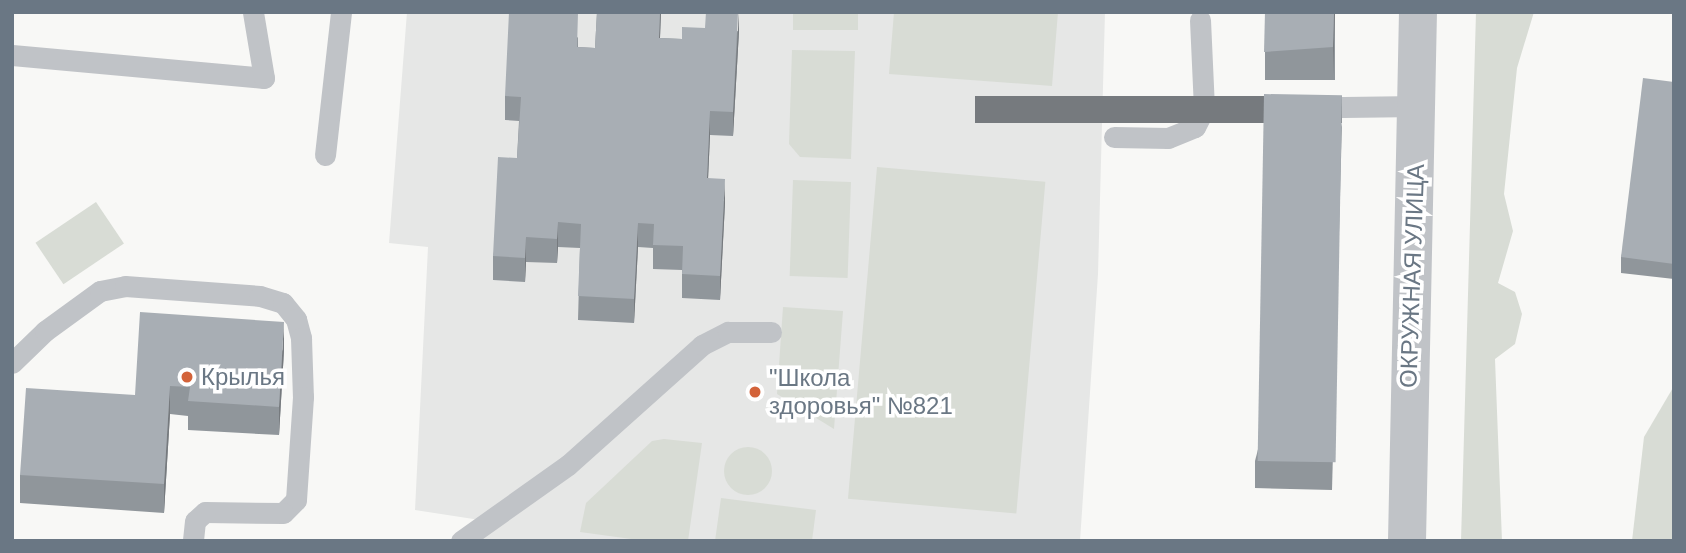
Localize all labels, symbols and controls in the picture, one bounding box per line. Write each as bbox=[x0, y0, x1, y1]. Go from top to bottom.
street label: ОКРУЖНАЯ УЛИЦА bbox=[1394, 164, 1430, 388]
place label: Крылья bbox=[201, 363, 285, 391]
place label: "Школа здоровья" №821 bbox=[769, 364, 953, 420]
marker: Крылья bbox=[179, 369, 195, 385]
marker: "Школа здоровья" №821 bbox=[747, 384, 763, 400]

